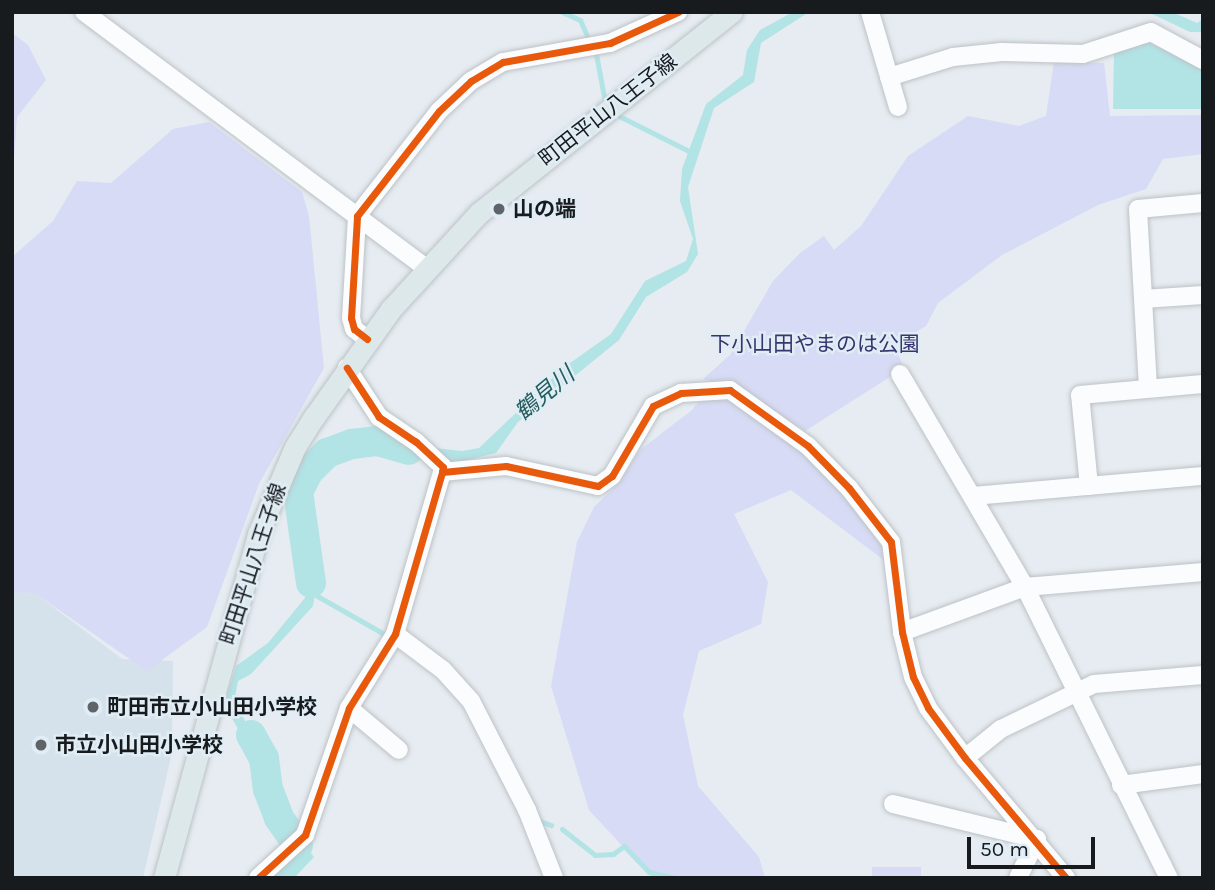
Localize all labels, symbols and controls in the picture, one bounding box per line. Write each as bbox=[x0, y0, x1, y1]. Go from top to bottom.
street label: 町田平山八王子線 bbox=[534, 48, 682, 172]
place label: 山の端 bbox=[513, 196, 576, 222]
marker: 山の端 bbox=[491, 201, 507, 217]
park label: 下小山田やまのは公園 bbox=[710, 331, 920, 357]
water label: 鶴見川 bbox=[510, 361, 580, 427]
street label: 町田平山八王子線 bbox=[215, 480, 291, 648]
place label: 町田市立小山田小学校 bbox=[107, 694, 317, 720]
marker: 町田市立小山田小学校 bbox=[85, 699, 101, 715]
place label: 市立小山田小学校 bbox=[55, 732, 223, 758]
marker: 市立小山田小学校 bbox=[33, 737, 49, 753]
scale bar bbox=[970, 824, 1098, 868]
text: 50 m bbox=[980, 837, 1029, 861]

